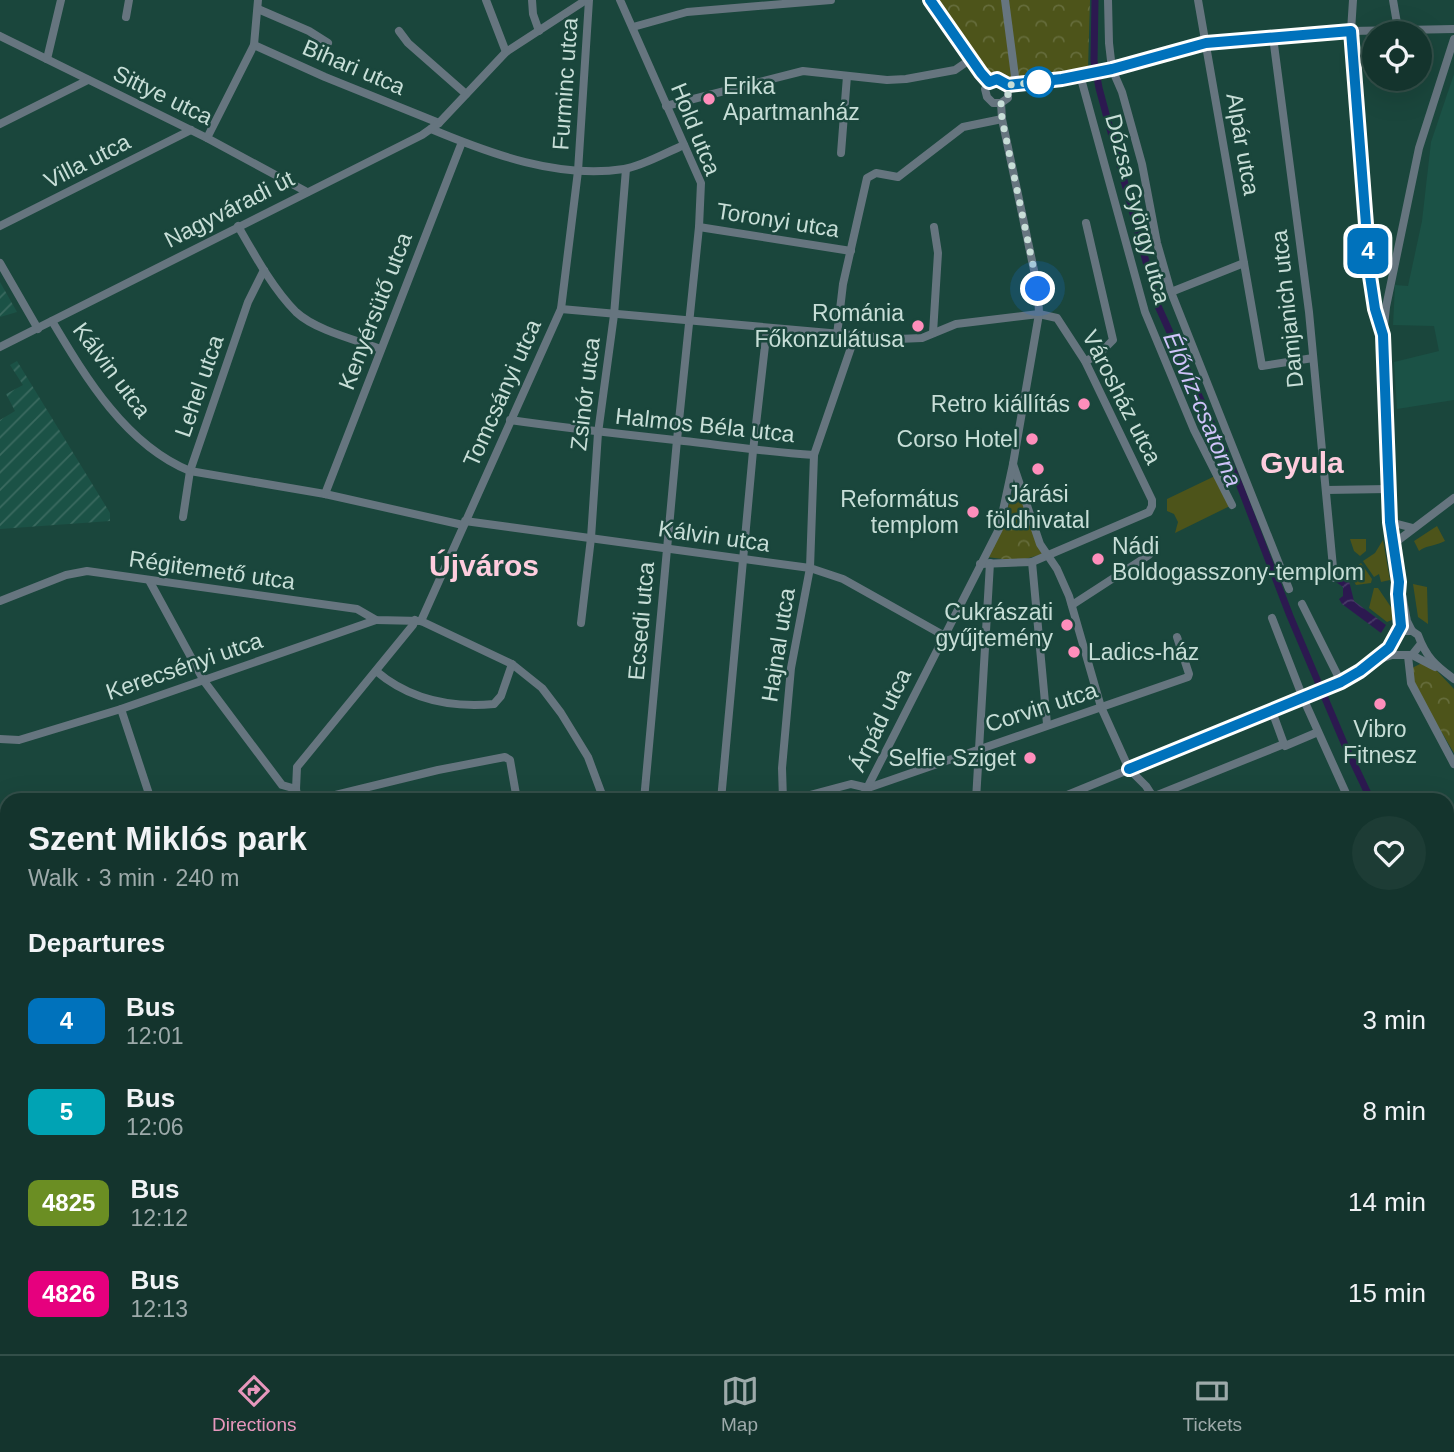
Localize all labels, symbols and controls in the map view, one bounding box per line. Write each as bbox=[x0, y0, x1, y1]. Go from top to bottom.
street label: Furminc utca bbox=[547, 17, 583, 151]
map controls bbox=[1362, 21, 1432, 91]
button: locate bbox=[1362, 21, 1432, 91]
street label: Bihari utca bbox=[299, 34, 409, 100]
street label: Sittye utca bbox=[109, 60, 217, 130]
unlabelled marker bbox=[1024, 67, 1054, 97]
place label: Erika Apartmanház bbox=[723, 73, 860, 125]
street label: Hold utca bbox=[666, 79, 726, 179]
marker: Erika Apartmanház bbox=[701, 91, 717, 107]
street label: Alpár utca bbox=[1221, 91, 1265, 197]
street label: Dózsa György utca bbox=[1100, 111, 1176, 307]
street label: Villa utca bbox=[40, 128, 134, 194]
street label: Nagyváradi út bbox=[160, 165, 299, 253]
street label: Toronyi utca bbox=[715, 197, 841, 243]
line badge: 4 bbox=[1345, 228, 1391, 274]
street label: Kenyérsütő utca bbox=[333, 229, 417, 393]
street label: Damjanich utca bbox=[1266, 229, 1308, 389]
text: 4 bbox=[1361, 237, 1375, 264]
your location bbox=[1020, 271, 1055, 306]
place label: Románia Főkonzulátusa bbox=[754, 300, 904, 352]
street label: Tomcsányi utca bbox=[458, 315, 546, 471]
street label: Kálvin utca bbox=[68, 317, 156, 423]
marker: Románia Főkonzulátusa bbox=[910, 318, 926, 334]
street label: Városház utca bbox=[1077, 326, 1167, 469]
water label: Élővíz-csatorna bbox=[1158, 328, 1248, 490]
street label: Lehel utca bbox=[169, 331, 229, 440]
street label: Zsinór utca bbox=[565, 336, 605, 452]
place label: Retro kiállítás bbox=[931, 391, 1070, 417]
marker: Retro kiállítás bbox=[1076, 396, 1092, 412]
street label: Halmos Béla utca bbox=[614, 403, 796, 447]
place label: Corso Hotel bbox=[897, 426, 1018, 452]
marker: Corso Hotel bbox=[1024, 431, 1040, 447]
district label: Gyula bbox=[1260, 446, 1344, 479]
marker: Járási földhivatal bbox=[1030, 461, 1046, 477]
place label: Járási földhivatal bbox=[986, 481, 1090, 533]
place label: Református templom bbox=[840, 486, 959, 538]
marker: Református templom bbox=[965, 504, 981, 520]
street label: Kálvin utca bbox=[656, 515, 772, 557]
place label: Nádi Boldogasszony-templom bbox=[1112, 533, 1364, 585]
street label: Régitemető utca bbox=[127, 545, 297, 595]
district label: Újváros bbox=[429, 549, 539, 582]
marker: Nádi Boldogasszony-templom bbox=[1090, 551, 1106, 567]
street label: Ecsedi utca bbox=[623, 560, 659, 681]
street label: Hajnal utca bbox=[756, 586, 800, 704]
place label: Cukrászati gyűjtemény bbox=[935, 599, 1053, 651]
marker: Cukrászati gyűjtemény bbox=[1059, 617, 1075, 633]
street label: Kerecsényi utca bbox=[102, 627, 266, 705]
place label: Ladics-ház bbox=[1088, 639, 1199, 665]
marker: Ladics-ház bbox=[1066, 644, 1082, 660]
street label: Árpád utca bbox=[844, 664, 916, 776]
street label: Corvin utca bbox=[982, 677, 1101, 737]
marker: Vibro Fitnesz bbox=[1372, 696, 1388, 712]
place label: Vibro Fitnesz bbox=[1343, 716, 1417, 768]
place label: Selfie Sziget bbox=[888, 745, 1017, 771]
marker: Selfie Sziget bbox=[1022, 750, 1038, 766]
button: heart bbox=[1352, 816, 1426, 890]
text: Szent Miklós park bbox=[28, 820, 307, 857]
text: Walk · 3 min · 240 m bbox=[28, 865, 239, 891]
text: Departures bbox=[28, 928, 165, 958]
text: Bus bbox=[126, 992, 175, 1022]
text: 3 min bbox=[1362, 1005, 1426, 1035]
text: 4 bbox=[60, 1007, 73, 1034]
text: 12:01 bbox=[126, 1023, 184, 1049]
text: Bus bbox=[126, 1083, 175, 1113]
text: 8 min bbox=[1362, 1096, 1426, 1126]
text: 5 bbox=[60, 1098, 73, 1125]
text: 12:06 bbox=[126, 1114, 184, 1140]
text: Bus bbox=[130, 1174, 180, 1204]
text: 14 min bbox=[1348, 1187, 1426, 1217]
text: 4825 bbox=[42, 1189, 95, 1216]
text: 12:12 bbox=[130, 1205, 188, 1231]
text: Bus bbox=[130, 1265, 180, 1295]
text: 15 min bbox=[1348, 1278, 1426, 1308]
text: 4826 bbox=[42, 1280, 95, 1307]
text: 12:13 bbox=[130, 1296, 188, 1322]
tab: Directions bbox=[212, 1372, 296, 1436]
tab: Map bbox=[721, 1372, 759, 1436]
tab: Tickets bbox=[1183, 1372, 1242, 1436]

